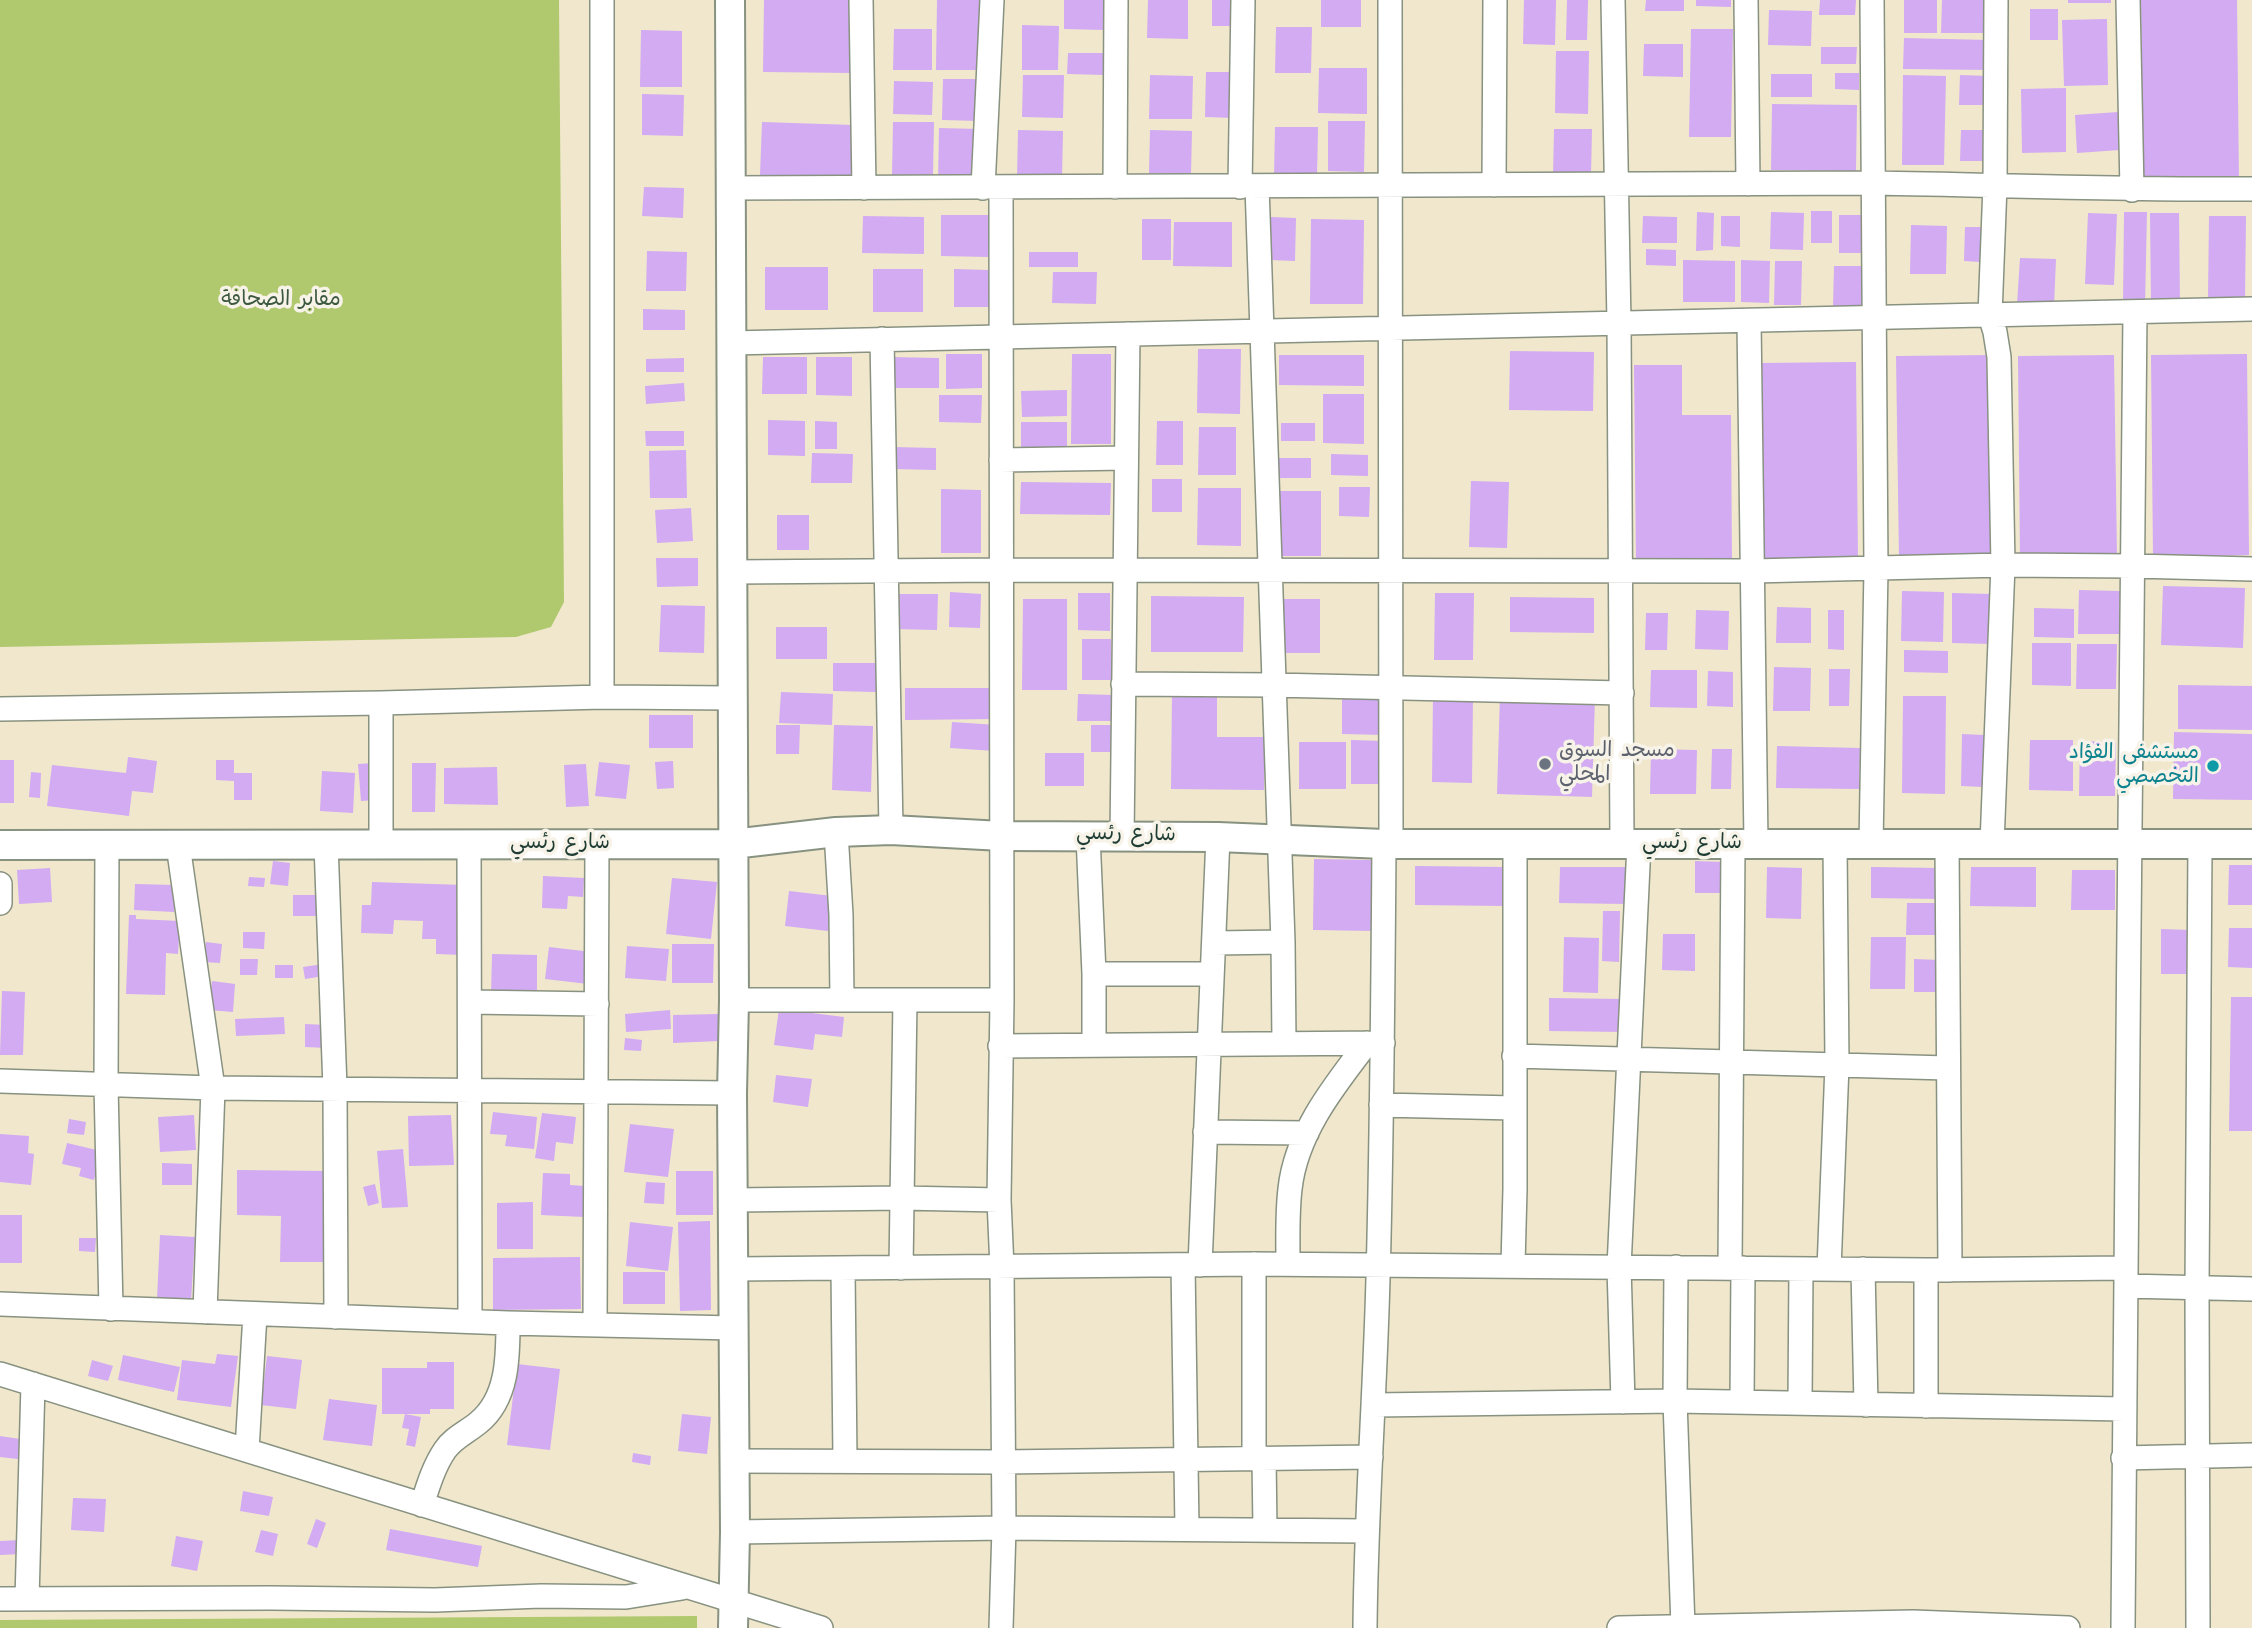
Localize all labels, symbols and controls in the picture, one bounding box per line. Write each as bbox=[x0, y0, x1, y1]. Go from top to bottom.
park label: مقابر الصحافة bbox=[221, 288, 341, 314]
place label: مسجد السوق المحلي bbox=[1559, 739, 1675, 789]
place label: مستشفى الفؤاد التخصصي bbox=[2069, 741, 2199, 791]
marker: مسجد السوق المحلي bbox=[1537, 756, 1553, 772]
marker: مستشفى الفؤاد التخصصي bbox=[2205, 758, 2221, 774]
street label: شارع رئسي bbox=[1076, 823, 1176, 849]
street label: شارع رئسي bbox=[510, 831, 610, 857]
street label: شارع رئسي bbox=[1642, 831, 1742, 857]

